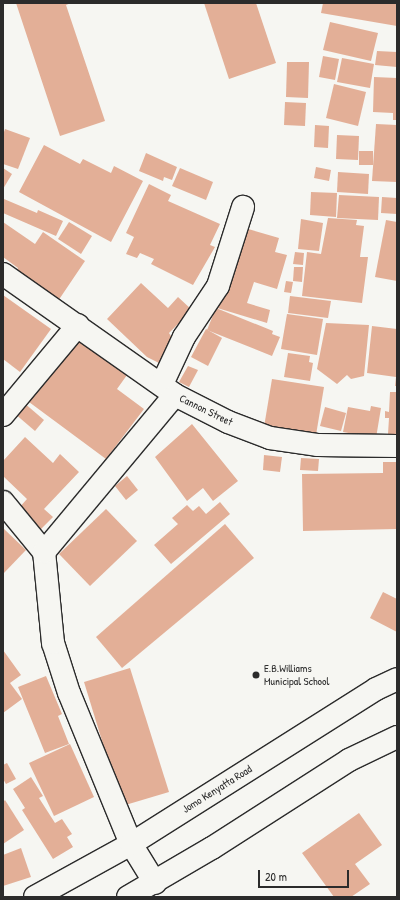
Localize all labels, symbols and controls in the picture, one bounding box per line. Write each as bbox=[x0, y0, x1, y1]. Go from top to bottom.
street label: Cannon Street bbox=[177, 391, 235, 429]
place label: E.B.Williams Municipal School bbox=[264, 662, 329, 688]
marker: E.B.Williams Municipal School bbox=[251, 670, 261, 680]
street label: Jomo Kenyatta Road bbox=[180, 762, 254, 816]
scale bar bbox=[260, 862, 351, 888]
text: 20 m bbox=[265, 868, 287, 885]

